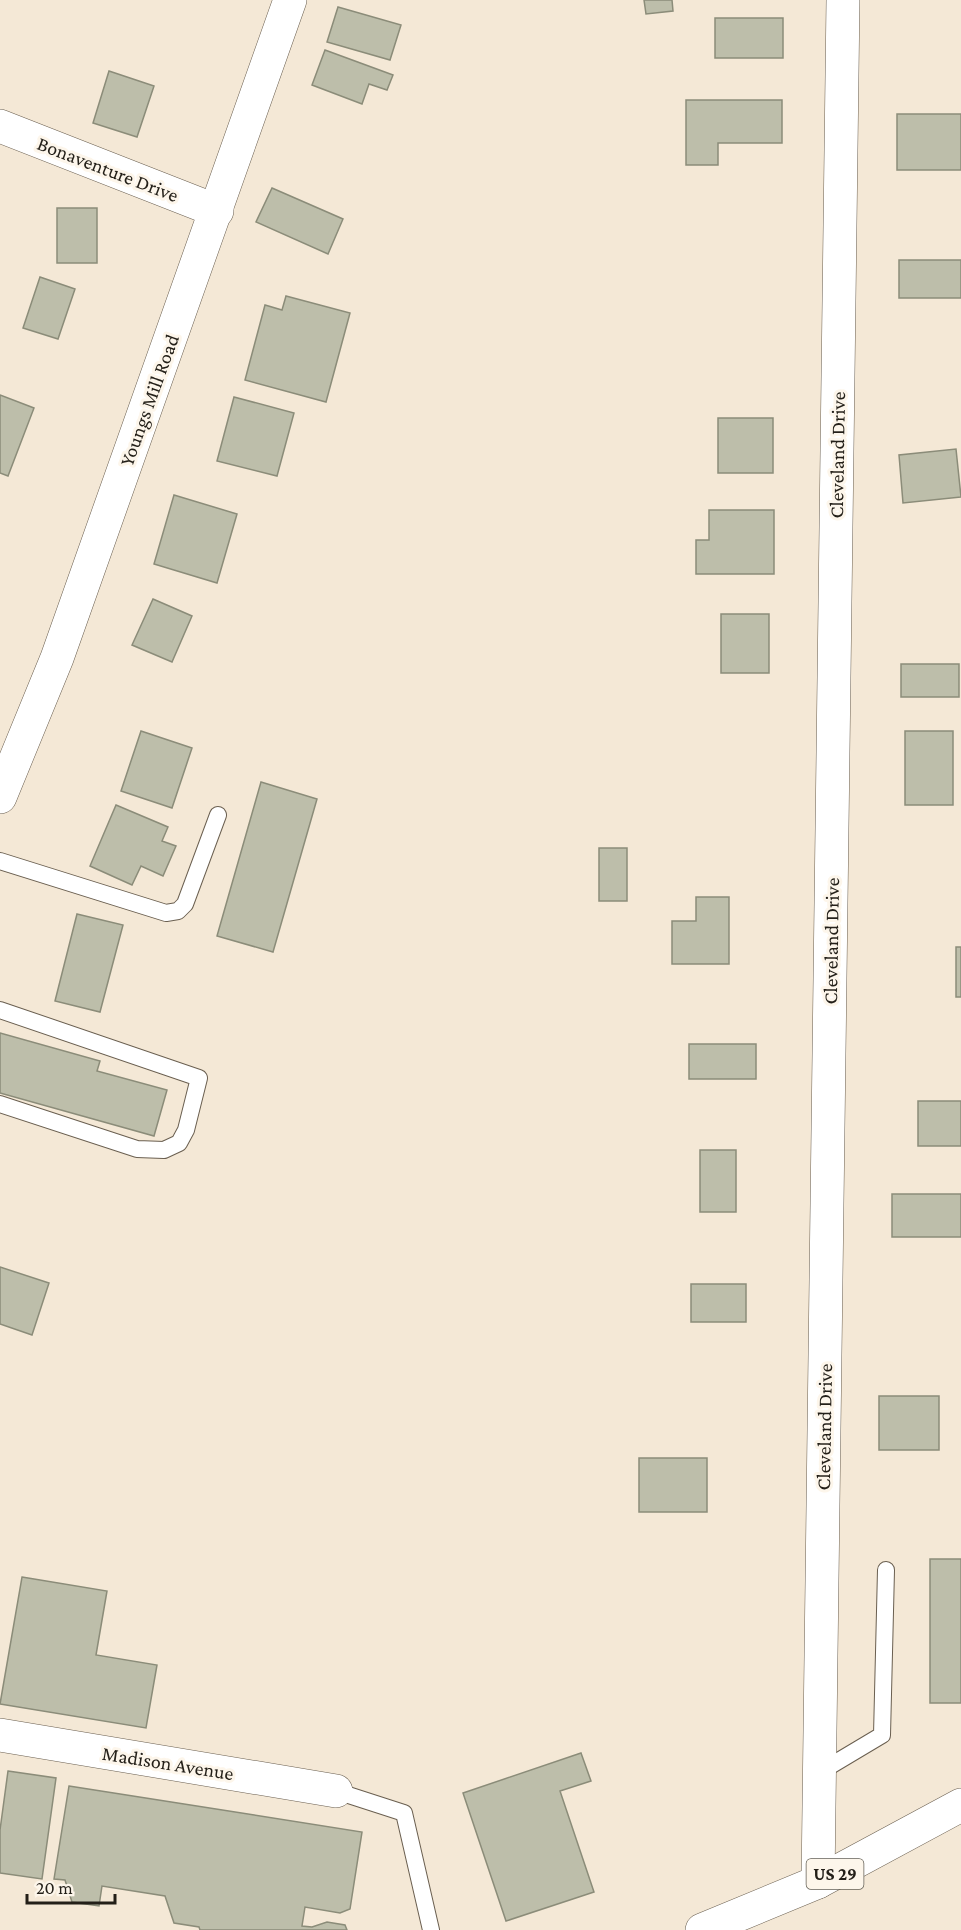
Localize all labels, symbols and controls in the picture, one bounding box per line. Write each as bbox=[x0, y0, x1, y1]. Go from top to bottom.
street label: Bonaventure Drive bbox=[34, 132, 182, 206]
street label: Youngs Mill Road bbox=[115, 331, 184, 469]
street label: Cleveland Drive bbox=[825, 391, 849, 519]
street label: Cleveland Drive bbox=[819, 877, 843, 1005]
street label: Cleveland Drive bbox=[812, 1363, 836, 1491]
street label: Madison Avenue bbox=[101, 1742, 236, 1784]
road number: US 29 bbox=[806, 1859, 864, 1889]
scale bar bbox=[27, 1867, 116, 1905]
text: 20 m bbox=[36, 1878, 73, 1898]

